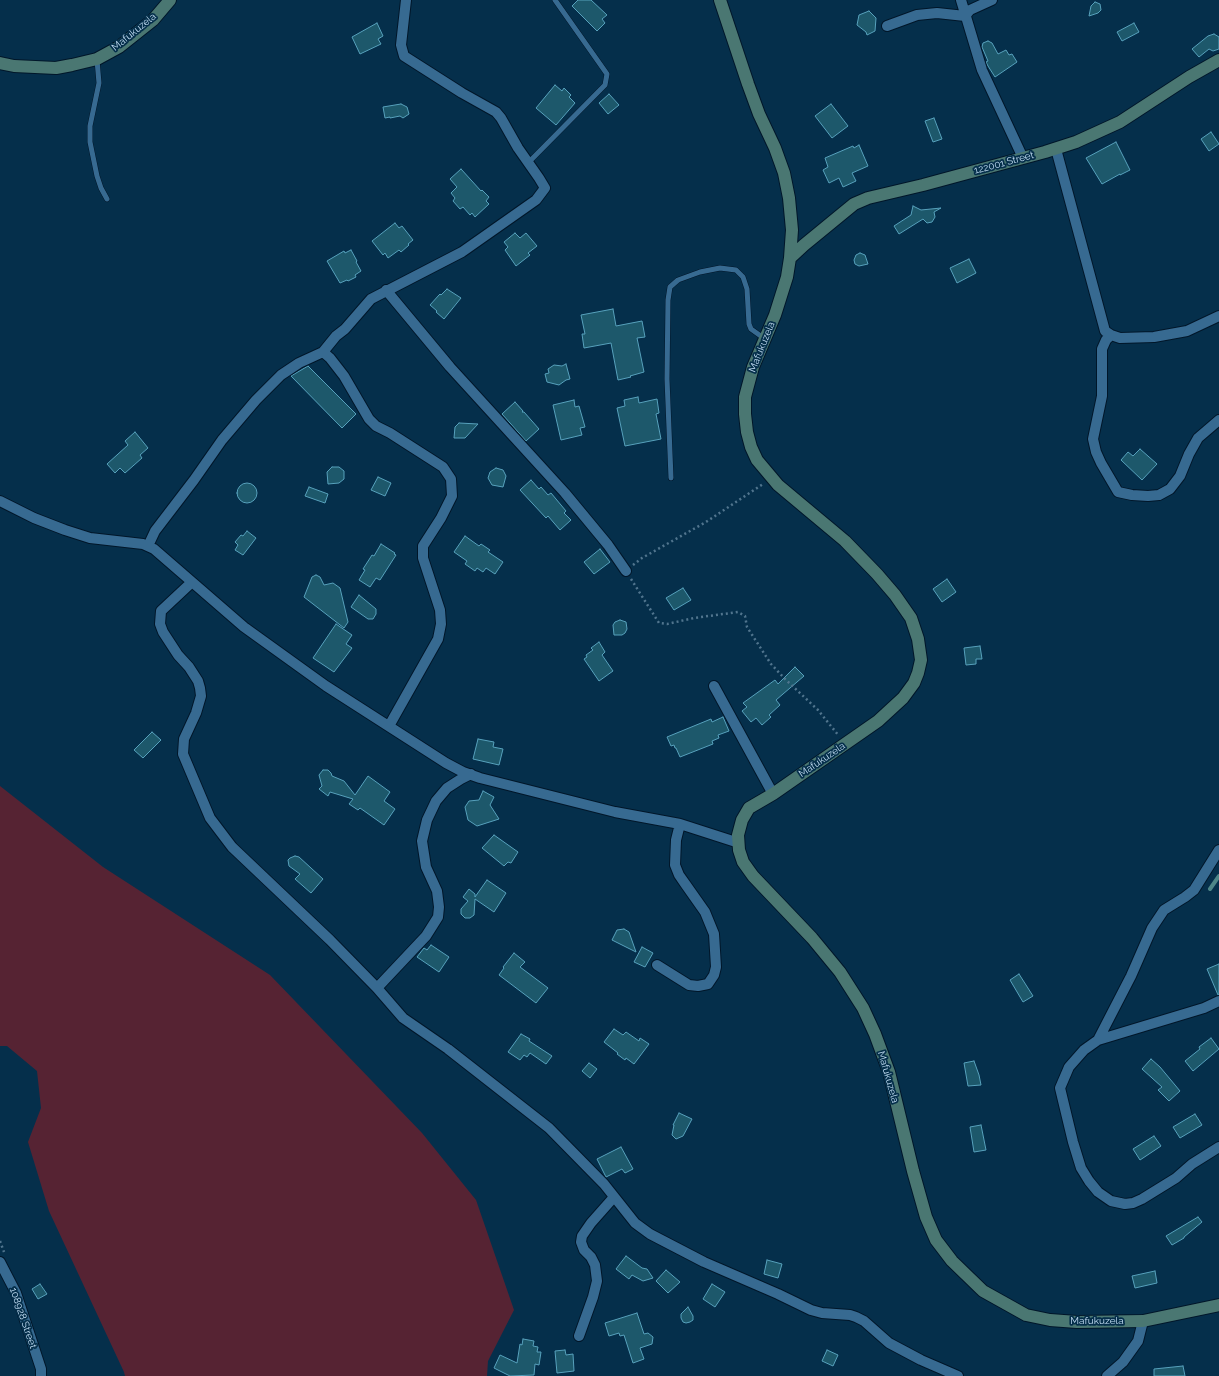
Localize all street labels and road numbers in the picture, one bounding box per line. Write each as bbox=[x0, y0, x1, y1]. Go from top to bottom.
street label: Mafukuzela bbox=[109, 11, 159, 53]
street label: 122001 Street bbox=[973, 149, 1035, 177]
street label: Mafukuzela bbox=[746, 320, 778, 374]
street label: Mafukuzela bbox=[796, 740, 848, 780]
street label: Mafukuzela bbox=[875, 1050, 901, 1104]
street label: 108928 Street bbox=[7, 1286, 39, 1350]
street label: Mafukuzela bbox=[1070, 1315, 1124, 1327]

